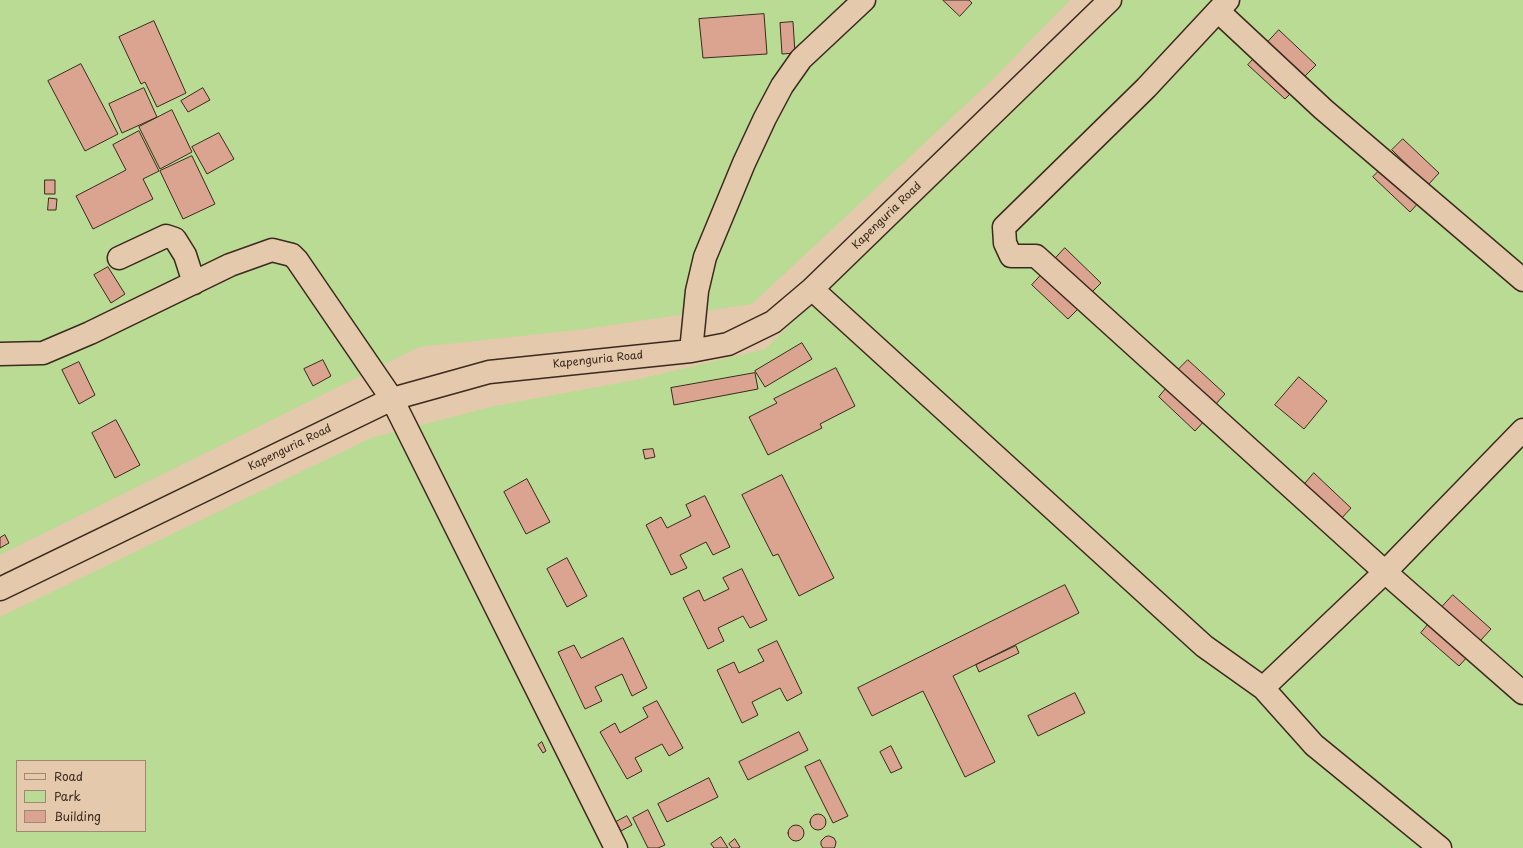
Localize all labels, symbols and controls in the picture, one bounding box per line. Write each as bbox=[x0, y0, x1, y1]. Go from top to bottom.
street label: Kapenguria Road bbox=[850, 180, 924, 252]
street label: Kapenguria Road bbox=[552, 349, 644, 371]
street label: Kapenguria Road bbox=[246, 422, 334, 474]
legend bbox=[16, 760, 146, 832]
text: Road bbox=[54, 767, 83, 785]
text: Park bbox=[54, 787, 81, 805]
text: Building bbox=[54, 807, 101, 825]

